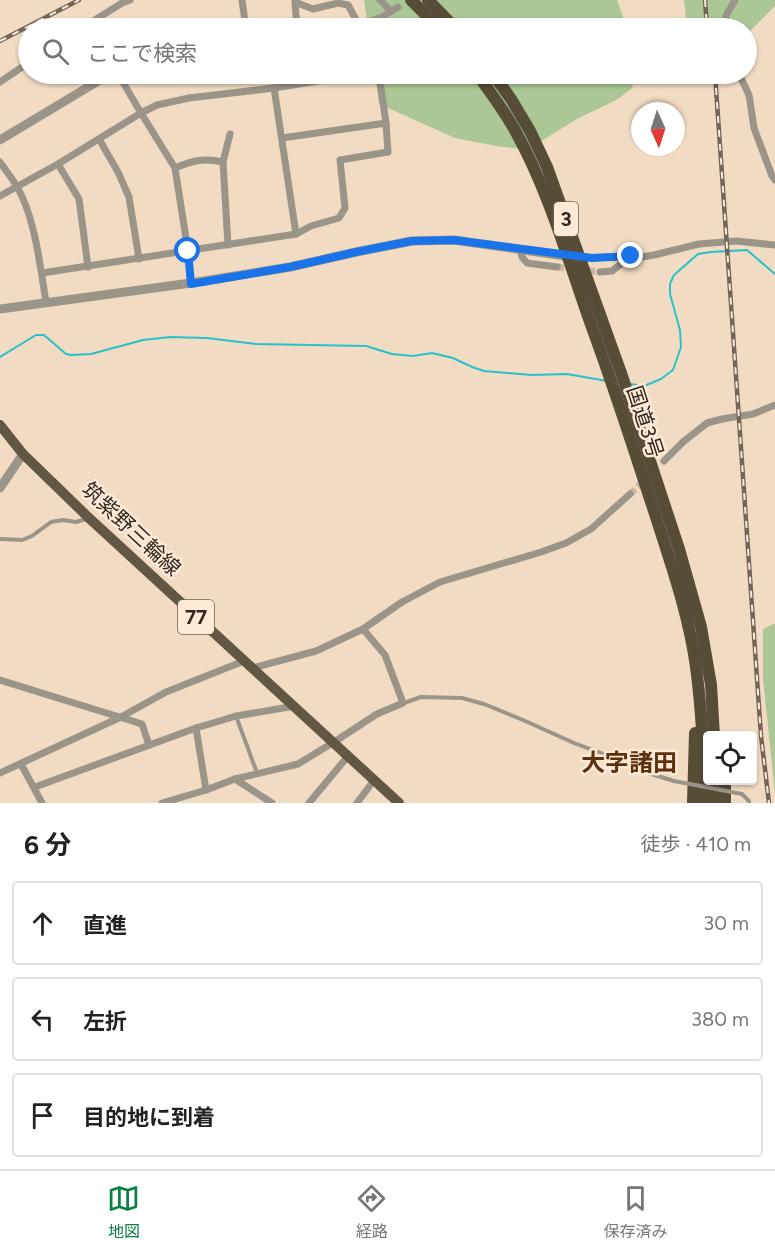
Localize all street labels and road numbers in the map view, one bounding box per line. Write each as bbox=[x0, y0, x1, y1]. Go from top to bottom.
road number: 3 bbox=[554, 202, 578, 236]
street label: 国道3号 bbox=[622, 383, 669, 461]
street label: 筑紫野三輪線 bbox=[77, 477, 186, 581]
road number: 77 bbox=[178, 600, 214, 634]

